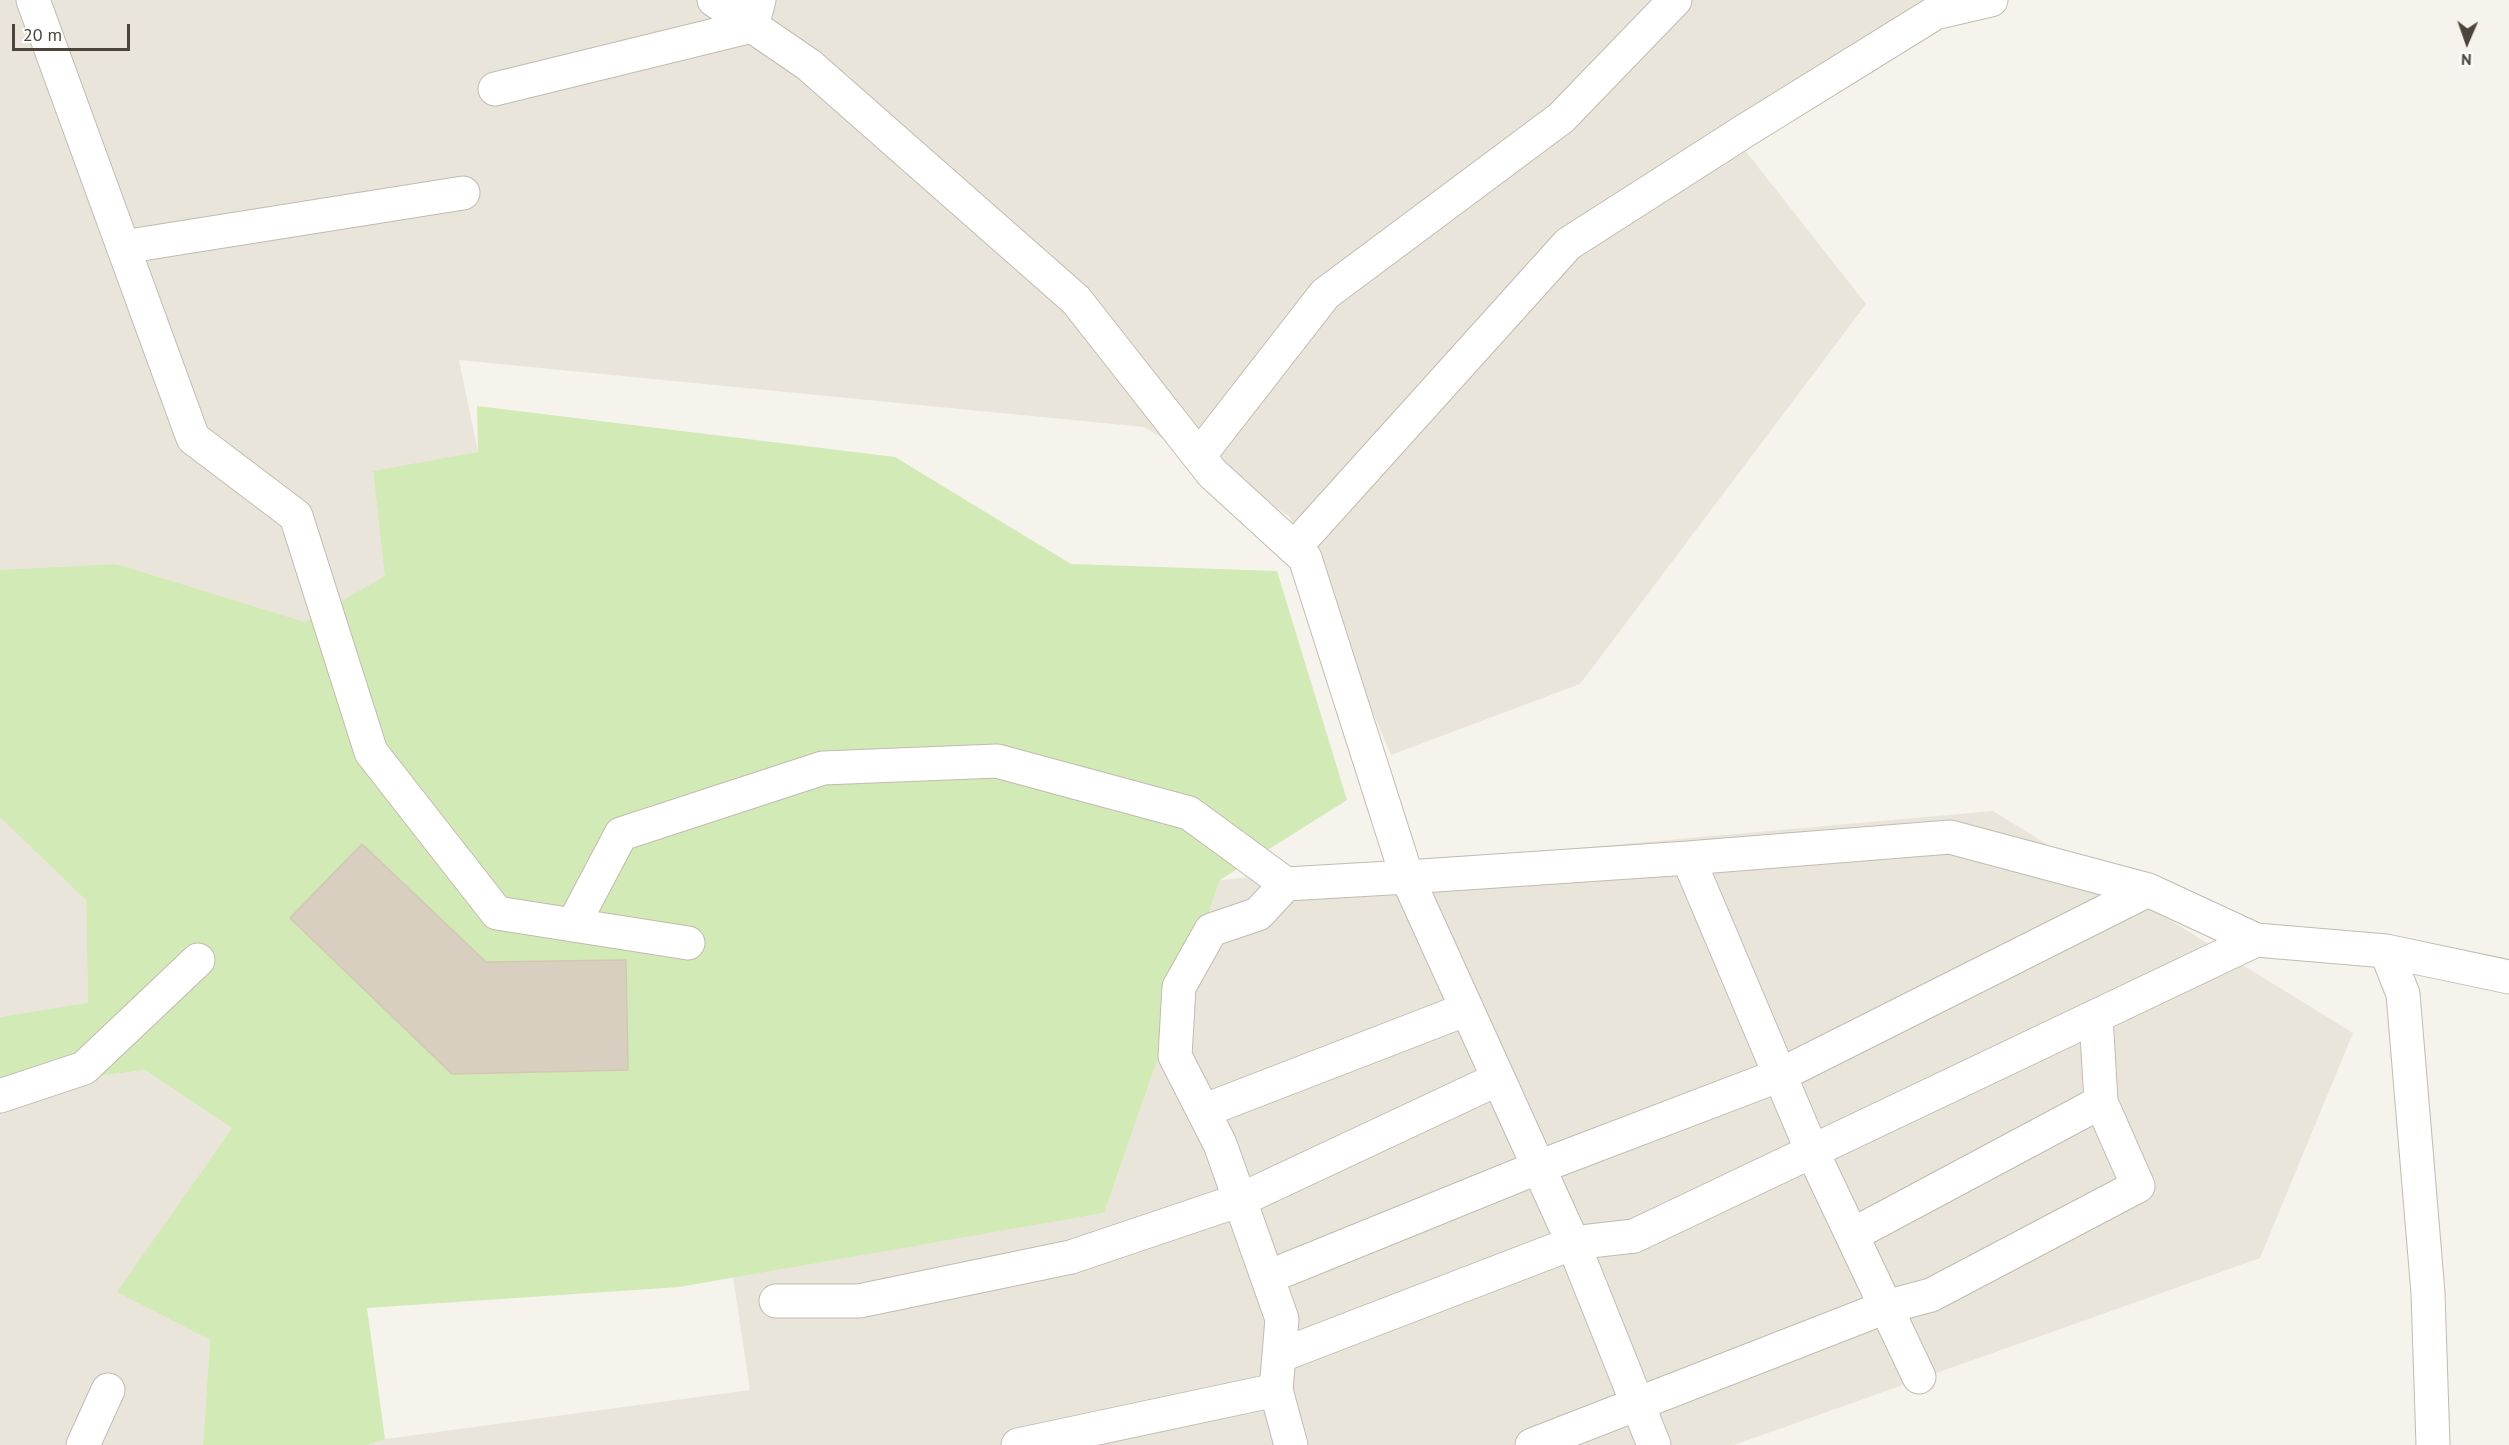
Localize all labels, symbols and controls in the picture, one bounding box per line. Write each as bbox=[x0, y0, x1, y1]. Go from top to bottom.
scale bar bbox=[15, 12, 134, 50]
north arrow bbox=[2437, 12, 2497, 72]
text: 20 m bbox=[23, 23, 62, 46]
text: N bbox=[2461, 50, 2472, 70]

